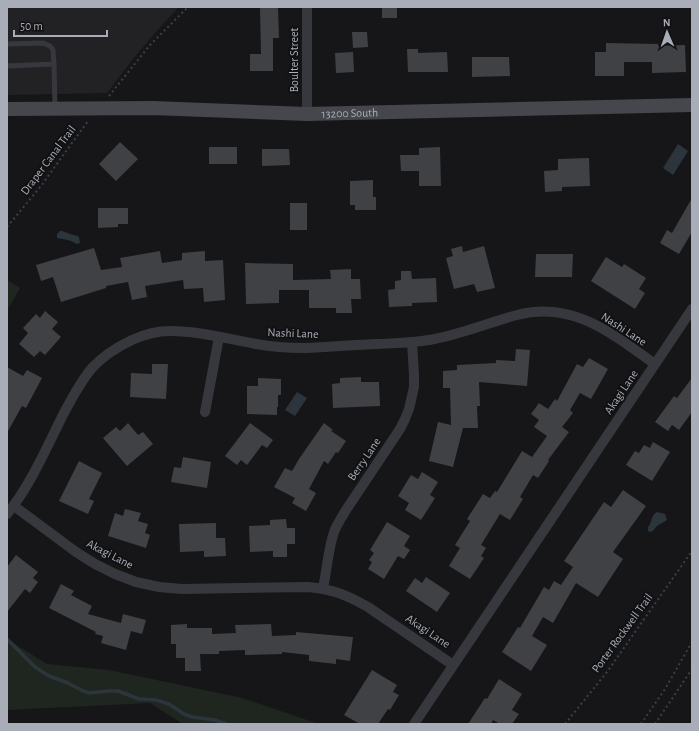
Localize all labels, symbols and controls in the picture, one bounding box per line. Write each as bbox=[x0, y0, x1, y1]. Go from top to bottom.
scale bar bbox=[14, 12, 107, 38]
north arrow bbox=[647, 12, 687, 52]
text: N bbox=[663, 17, 671, 28]
text: 50 m bbox=[20, 20, 43, 32]
street label: Boulter Street bbox=[288, 28, 300, 92]
street label: 13200 South bbox=[321, 106, 378, 120]
street label: Draper Canal Trail bbox=[18, 123, 78, 197]
street label: Nashi Lane bbox=[599, 310, 649, 348]
street label: Nashi Lane bbox=[267, 326, 319, 340]
street label: Akagi Lane bbox=[602, 368, 640, 416]
street label: Berry Lane bbox=[345, 435, 384, 483]
street label: Akagi Lane bbox=[85, 537, 135, 571]
street label: Porter Rockwell Trail bbox=[589, 591, 655, 675]
street label: Akagi Lane bbox=[404, 612, 452, 650]

